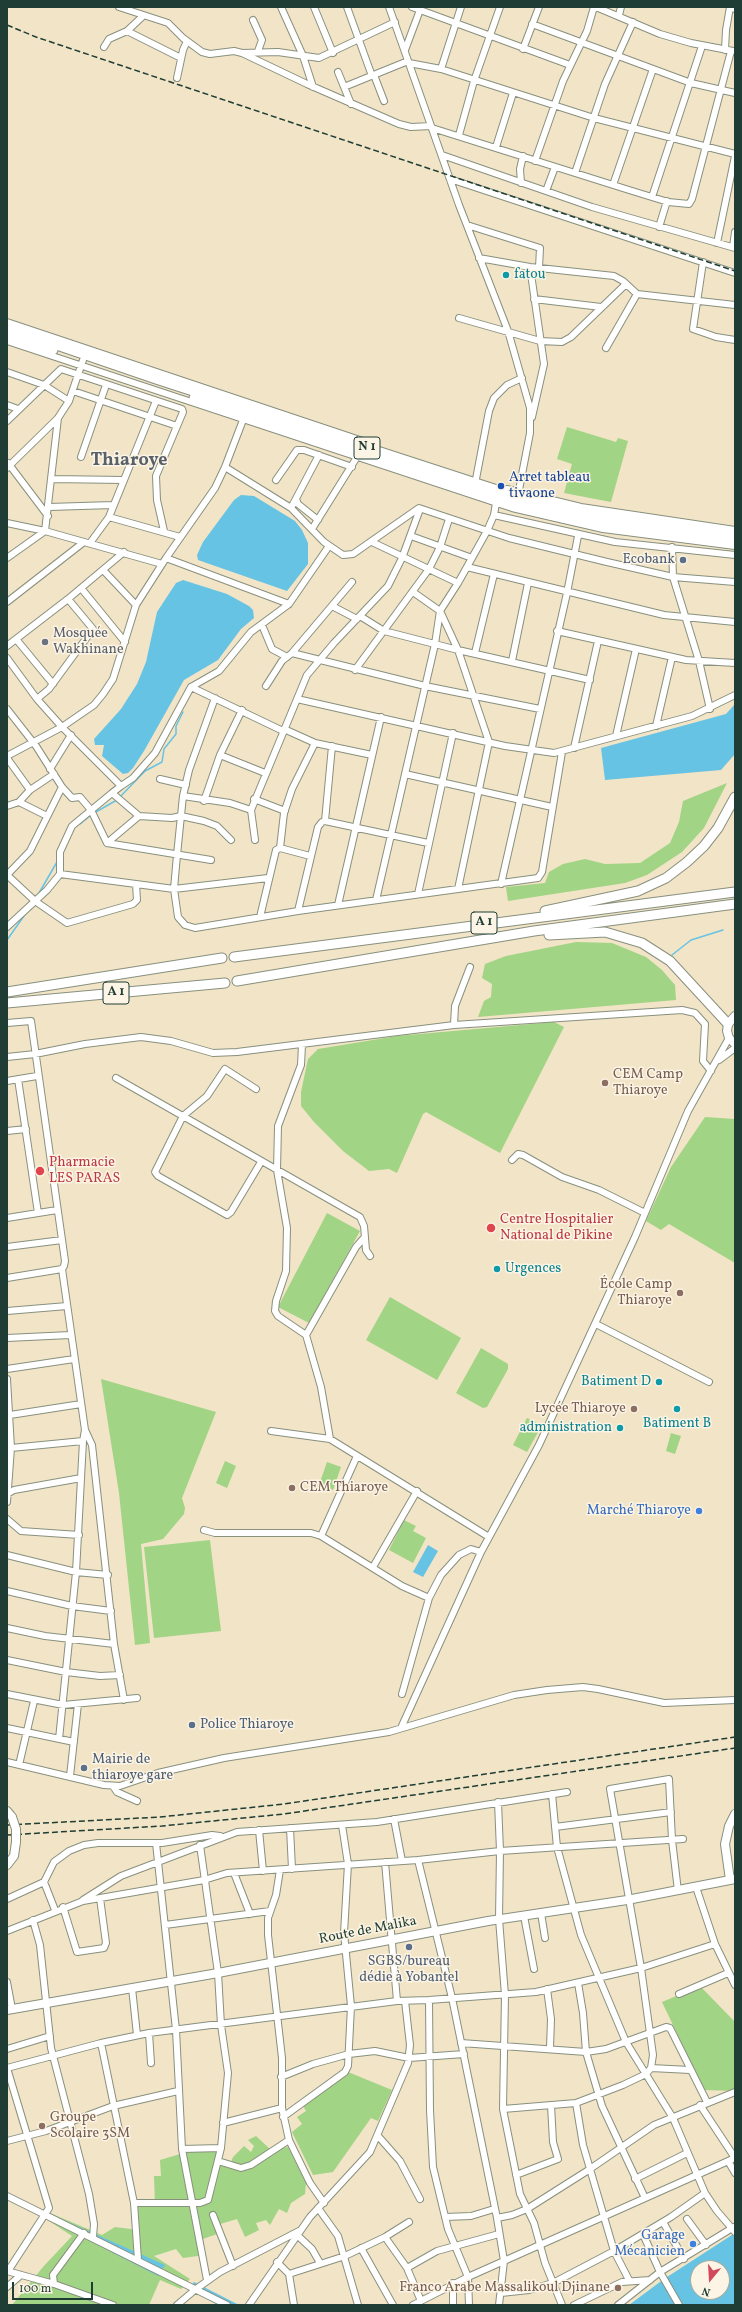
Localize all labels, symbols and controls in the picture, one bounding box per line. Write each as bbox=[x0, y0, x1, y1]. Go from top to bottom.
place label: fatou bbox=[514, 267, 546, 283]
marker: fatou bbox=[501, 270, 511, 280]
road number: N 1 bbox=[354, 437, 380, 459]
district label: Thiaroye bbox=[91, 451, 167, 473]
place label: Arret tableau tivaone bbox=[509, 470, 590, 502]
marker: Arret tableau tivaone bbox=[496, 481, 506, 491]
place label: Ecobank bbox=[622, 552, 675, 568]
marker: Ecobank bbox=[678, 555, 688, 565]
place label: Mosquée Wakhinane bbox=[53, 626, 124, 658]
marker: Mosquée Wakhinane bbox=[40, 637, 50, 647]
road number: A 1 bbox=[471, 912, 497, 934]
road number: A 1 bbox=[103, 982, 129, 1004]
place label: CEM Camp Thiaroye bbox=[613, 1067, 683, 1100]
marker: CEM Camp Thiaroye bbox=[600, 1078, 610, 1088]
place label: Pharmacie LES PARAS bbox=[49, 1155, 120, 1188]
marker: Pharmacie LES PARAS bbox=[34, 1165, 46, 1177]
place label: Centre Hospitalier National de Pikine bbox=[500, 1212, 613, 1244]
marker: Centre Hospitalier National de Pikine bbox=[485, 1222, 497, 1234]
place label: Urgences bbox=[505, 1261, 561, 1277]
marker: Urgences bbox=[492, 1264, 502, 1274]
place label: École Camp Thiaroye bbox=[600, 1277, 672, 1310]
marker: École Camp Thiaroye bbox=[675, 1288, 685, 1298]
place label: Batiment D bbox=[581, 1374, 651, 1390]
marker: Batiment D bbox=[654, 1377, 664, 1387]
place label: Lycée Thiaroye bbox=[535, 1401, 626, 1417]
marker: Lycée Thiaroye bbox=[629, 1404, 639, 1414]
marker: Batiment B bbox=[672, 1404, 682, 1414]
place label: Batiment B bbox=[643, 1416, 711, 1432]
place label: administration bbox=[519, 1420, 612, 1436]
marker: administration bbox=[615, 1423, 625, 1433]
place label: CEM Thiaroye bbox=[300, 1480, 388, 1496]
marker: CEM Thiaroye bbox=[287, 1483, 297, 1493]
place label: Marché Thiaroye bbox=[587, 1503, 691, 1519]
marker: Marché Thiaroye bbox=[694, 1506, 704, 1516]
place label: Police Thiaroye bbox=[200, 1717, 294, 1733]
marker: Police Thiaroye bbox=[187, 1720, 197, 1730]
place label: Mairie de thiaroye gare bbox=[92, 1752, 173, 1784]
marker: Mairie de thiaroye gare bbox=[79, 1763, 89, 1773]
street label: Route de Malika bbox=[318, 1913, 418, 1949]
marker: SGBS/bureau dédie à Yobantel bbox=[404, 1942, 414, 1952]
place label: SGBS/bureau dédie à Yobantel bbox=[359, 1954, 459, 1986]
place label: Groupe Scolaire 3SM bbox=[50, 2110, 130, 2142]
marker: Groupe Scolaire 3SM bbox=[37, 2121, 47, 2131]
place label: Garage Mécanicien bbox=[614, 2228, 685, 2260]
marker: Garage Mécanicien bbox=[688, 2239, 698, 2249]
north arrow bbox=[690, 2260, 730, 2300]
scale bar bbox=[14, 2274, 95, 2300]
place label: Franco Arabe Massalikoul Djinane bbox=[399, 2280, 610, 2296]
text: 100 m bbox=[19, 2281, 51, 2297]
marker: Franco Arabe Massalikoul Djinane bbox=[613, 2283, 623, 2293]
text: N bbox=[700, 2283, 713, 2299]

